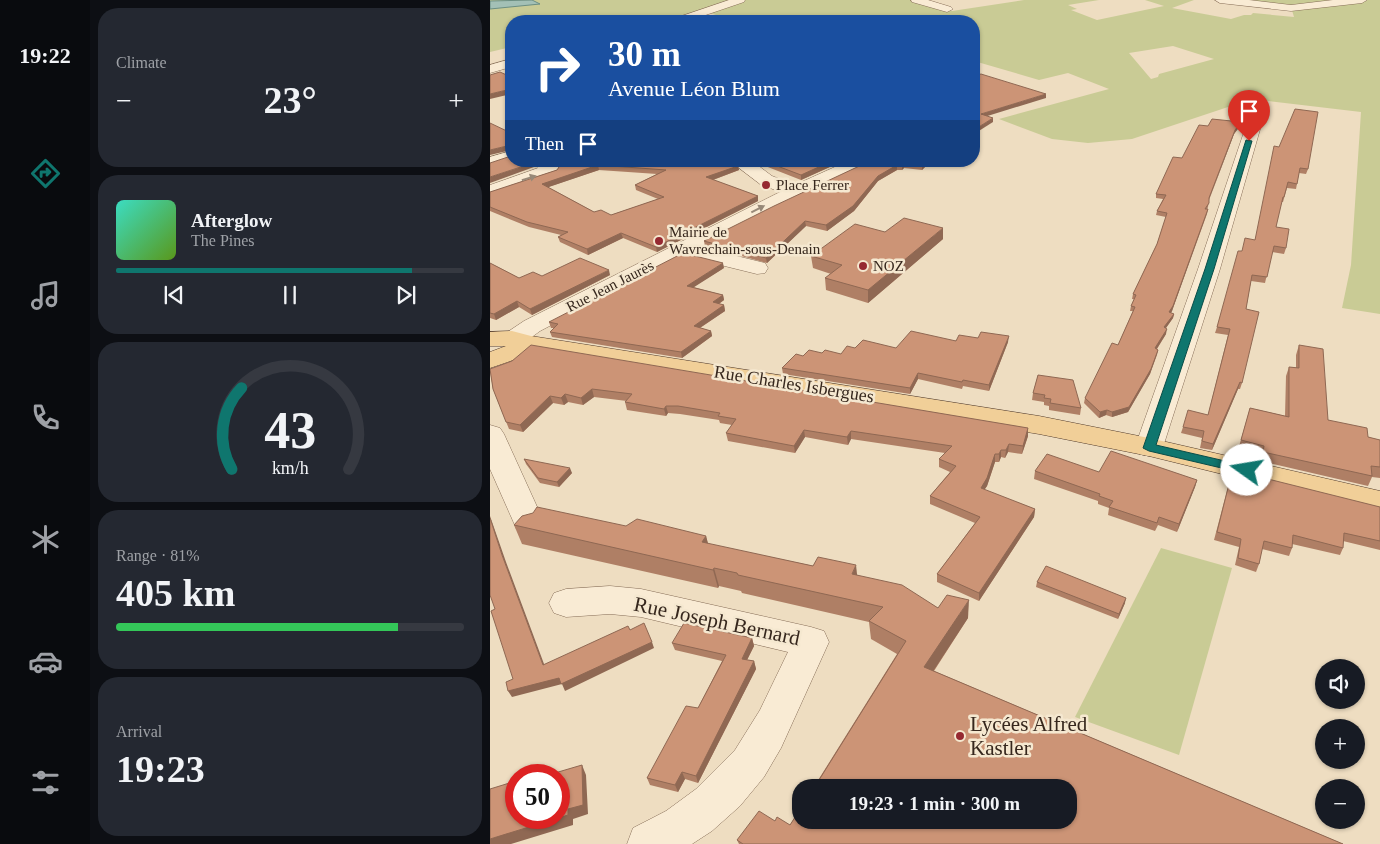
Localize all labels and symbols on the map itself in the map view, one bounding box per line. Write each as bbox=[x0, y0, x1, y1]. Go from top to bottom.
pin bbox=[1228, 90, 1270, 141]
one-way arrow bbox=[522, 174, 537, 182]
place label: Place Ferrer bbox=[776, 177, 849, 193]
marker: Place Ferrer bbox=[760, 179, 772, 191]
one-way arrow bbox=[751, 205, 766, 213]
place label: Mairie de Wavrechain-sous-Denain bbox=[669, 224, 821, 257]
marker: Mairie de Wavrechain-sous-Denain bbox=[653, 235, 665, 247]
street label: Rue Jean Jaurès bbox=[564, 257, 656, 315]
place label: NOZ bbox=[873, 258, 904, 274]
marker: NOZ bbox=[857, 260, 869, 272]
street label: Rue Charles Isbergues bbox=[713, 361, 875, 407]
position arrow bbox=[1220, 443, 1272, 495]
street label: Rue Joseph Bernard bbox=[632, 592, 803, 650]
place label: Lycées Alfred Kastler bbox=[970, 712, 1088, 760]
marker: Lycées Alfred Kastler bbox=[954, 730, 966, 742]
speed limit sign: 50 bbox=[505, 764, 570, 829]

